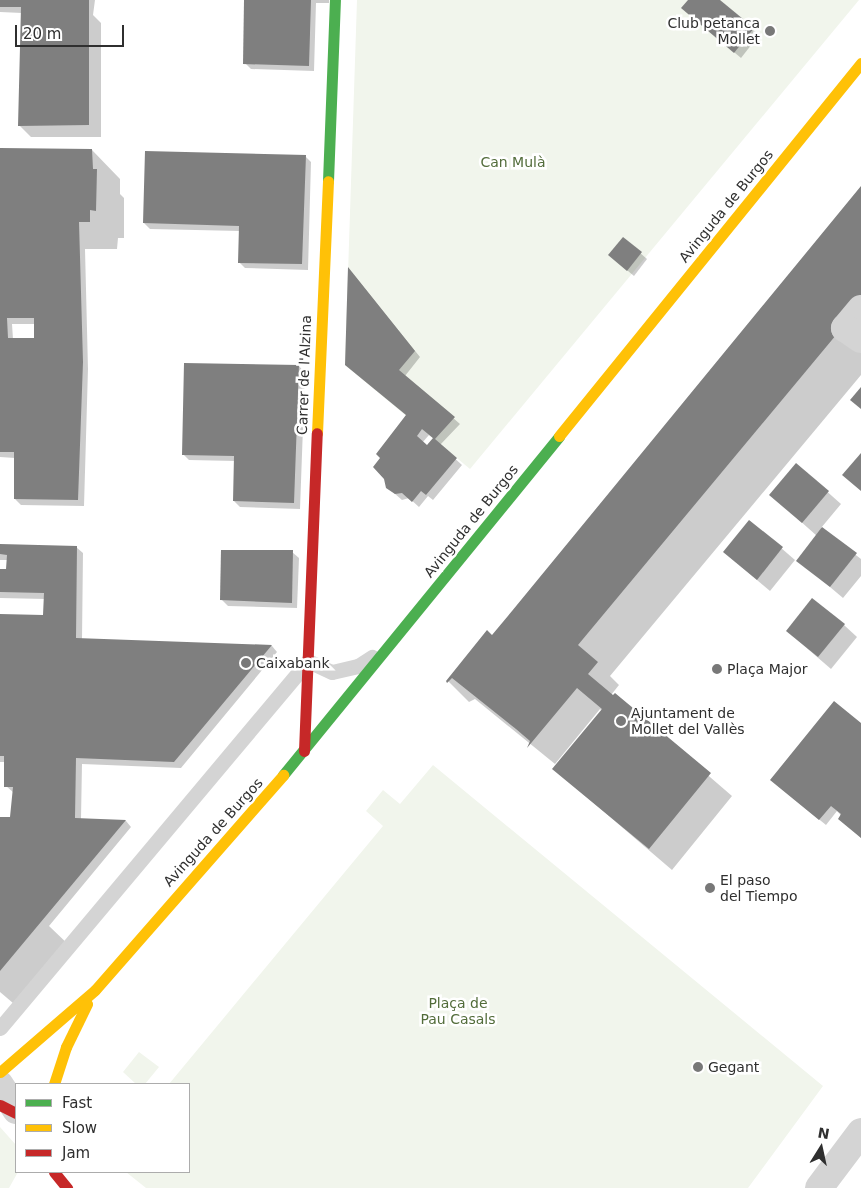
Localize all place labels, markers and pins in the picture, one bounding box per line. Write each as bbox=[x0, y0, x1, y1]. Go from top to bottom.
place label: Club petanca Mollet bbox=[667, 15, 760, 48]
marker: Club petanca Mollet bbox=[764, 25, 776, 37]
place label: Caixabank bbox=[256, 655, 330, 671]
marker: Caixabank bbox=[240, 657, 252, 669]
place label: Plaça Major bbox=[727, 661, 808, 677]
marker: Plaça Major bbox=[711, 663, 723, 675]
place label: Ajuntament de Mollet del Vallès bbox=[631, 705, 745, 738]
marker: Ajuntament de Mollet del Vallès bbox=[615, 715, 627, 727]
place label: El paso del Tiempo bbox=[720, 872, 798, 904]
marker: El paso del Tiempo bbox=[704, 882, 716, 894]
place label: Gegant bbox=[708, 1059, 759, 1075]
marker: Gegant bbox=[692, 1061, 704, 1073]

